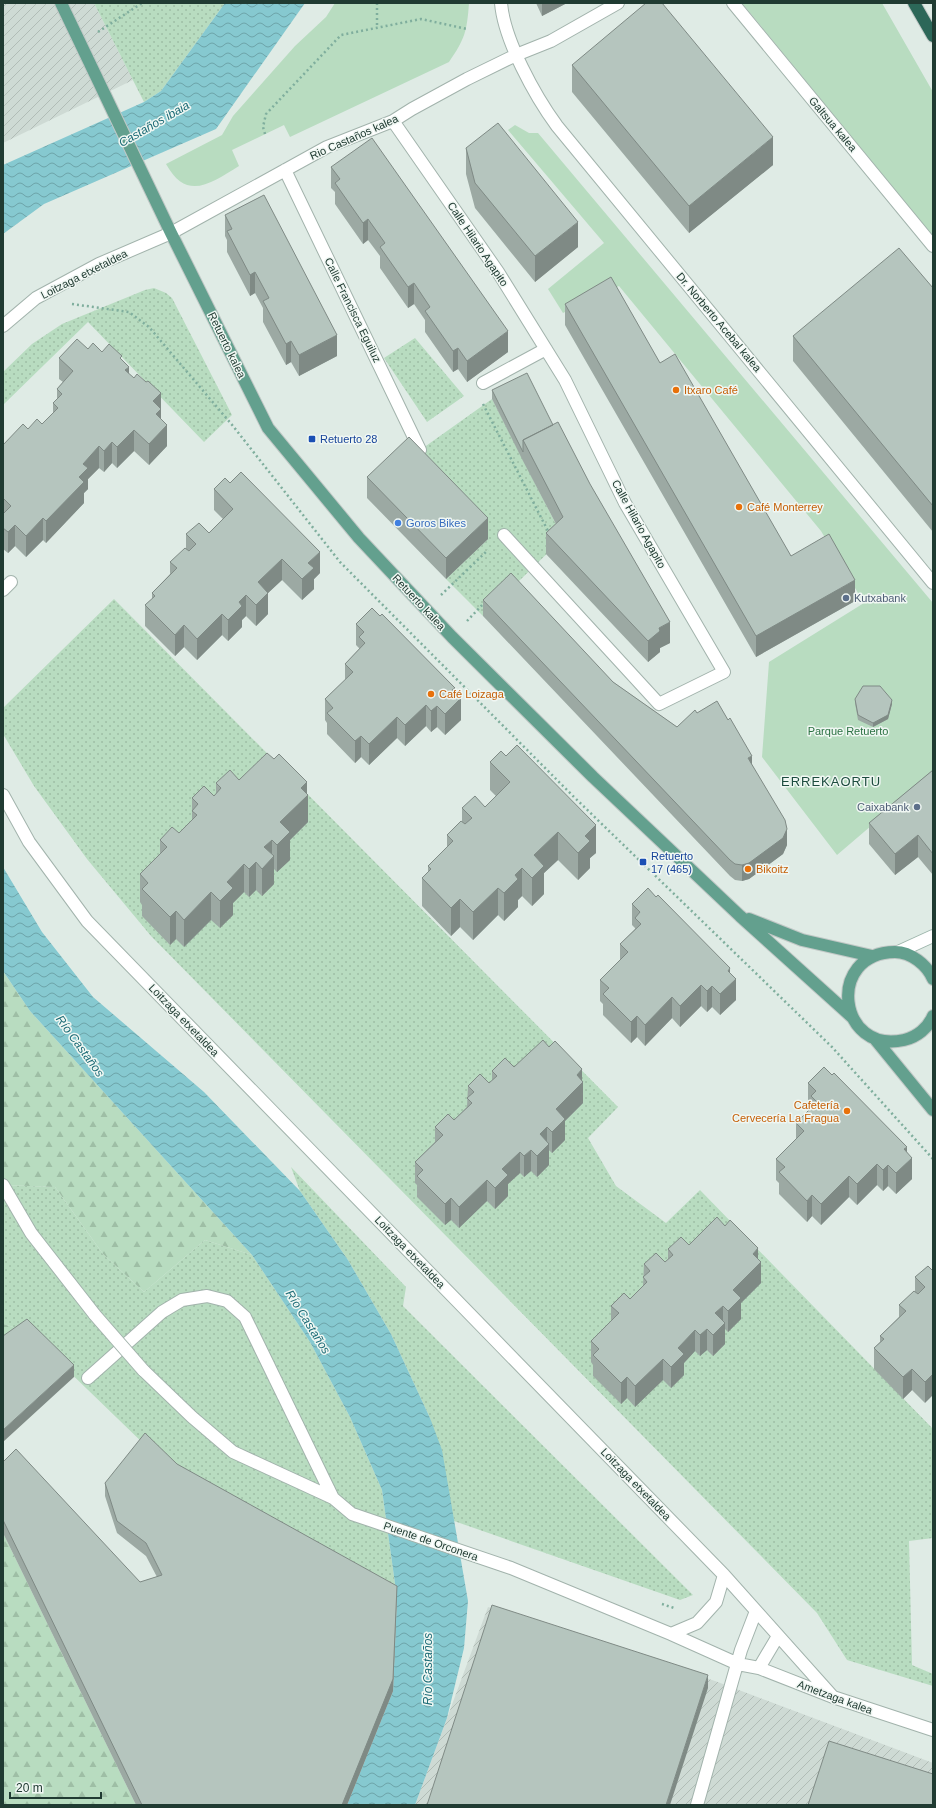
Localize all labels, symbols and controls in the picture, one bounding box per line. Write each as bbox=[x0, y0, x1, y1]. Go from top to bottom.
street label: Galtsua kalea bbox=[807, 94, 860, 154]
water label: Castaños ibaia bbox=[116, 98, 192, 150]
street label: Rio Castaños kalea bbox=[308, 112, 401, 162]
street label: Calle Hilario Agapito bbox=[445, 200, 511, 288]
street label: Loitzaga etxetaldea bbox=[39, 247, 130, 301]
street label: Calle Francisca Eguiluz bbox=[322, 256, 384, 364]
street label: Dr. Norberto Acebal kalea bbox=[674, 270, 764, 375]
street label: Retuerto kalea bbox=[206, 310, 248, 381]
place label: Itxaro Café bbox=[684, 384, 738, 396]
marker: Itxaro Café bbox=[671, 385, 681, 395]
place label: Retuerto 28 bbox=[320, 433, 377, 445]
marker: Retuerto 28 bbox=[307, 434, 317, 444]
street label: Calle Hilario Agapito bbox=[610, 478, 668, 570]
place label: Café Monterrey bbox=[747, 501, 823, 513]
marker: Café Monterrey bbox=[734, 502, 744, 512]
place label: Goros Bikes bbox=[406, 517, 466, 529]
marker: Goros Bikes bbox=[393, 518, 403, 528]
street label: Retuerto kalea bbox=[390, 572, 448, 633]
place label: Kutxabank bbox=[854, 592, 906, 604]
marker: Kutxabank bbox=[841, 593, 851, 603]
place label: Café Loizaga bbox=[439, 688, 505, 700]
marker: Café Loizaga bbox=[426, 689, 436, 699]
park label: Parque Retuerto bbox=[808, 725, 888, 737]
district label: ERREKAORTU bbox=[781, 774, 881, 789]
place label: Caixabank bbox=[857, 801, 909, 813]
marker: Caixabank bbox=[912, 802, 922, 812]
place label: Retuerto 17 (465) bbox=[651, 850, 693, 875]
marker: Retuerto 17 (465) bbox=[638, 857, 648, 867]
place label: Bikoitz bbox=[756, 863, 788, 875]
marker: Bikoitz bbox=[743, 864, 753, 874]
street label: Loitzaga etxetaldea bbox=[147, 982, 222, 1059]
water label: Río Castaños bbox=[53, 1012, 107, 1080]
place label: Cafetería Cervecería La Fragua bbox=[732, 1099, 840, 1124]
marker: Cafetería Cervecería La Fragua bbox=[842, 1106, 852, 1116]
street label: Loitzaga etxetaldea bbox=[373, 1214, 448, 1291]
water label: Río Castaños bbox=[283, 1287, 333, 1357]
street label: Loitzaga etxetaldea bbox=[599, 1446, 674, 1523]
street label: Puente de Orconera bbox=[382, 1519, 481, 1563]
water label: Río Castaños bbox=[421, 1633, 435, 1705]
street label: Ametzaga kalea bbox=[796, 1678, 875, 1716]
scale bar bbox=[10, 1774, 101, 1800]
text: 20 m bbox=[16, 1781, 43, 1795]

